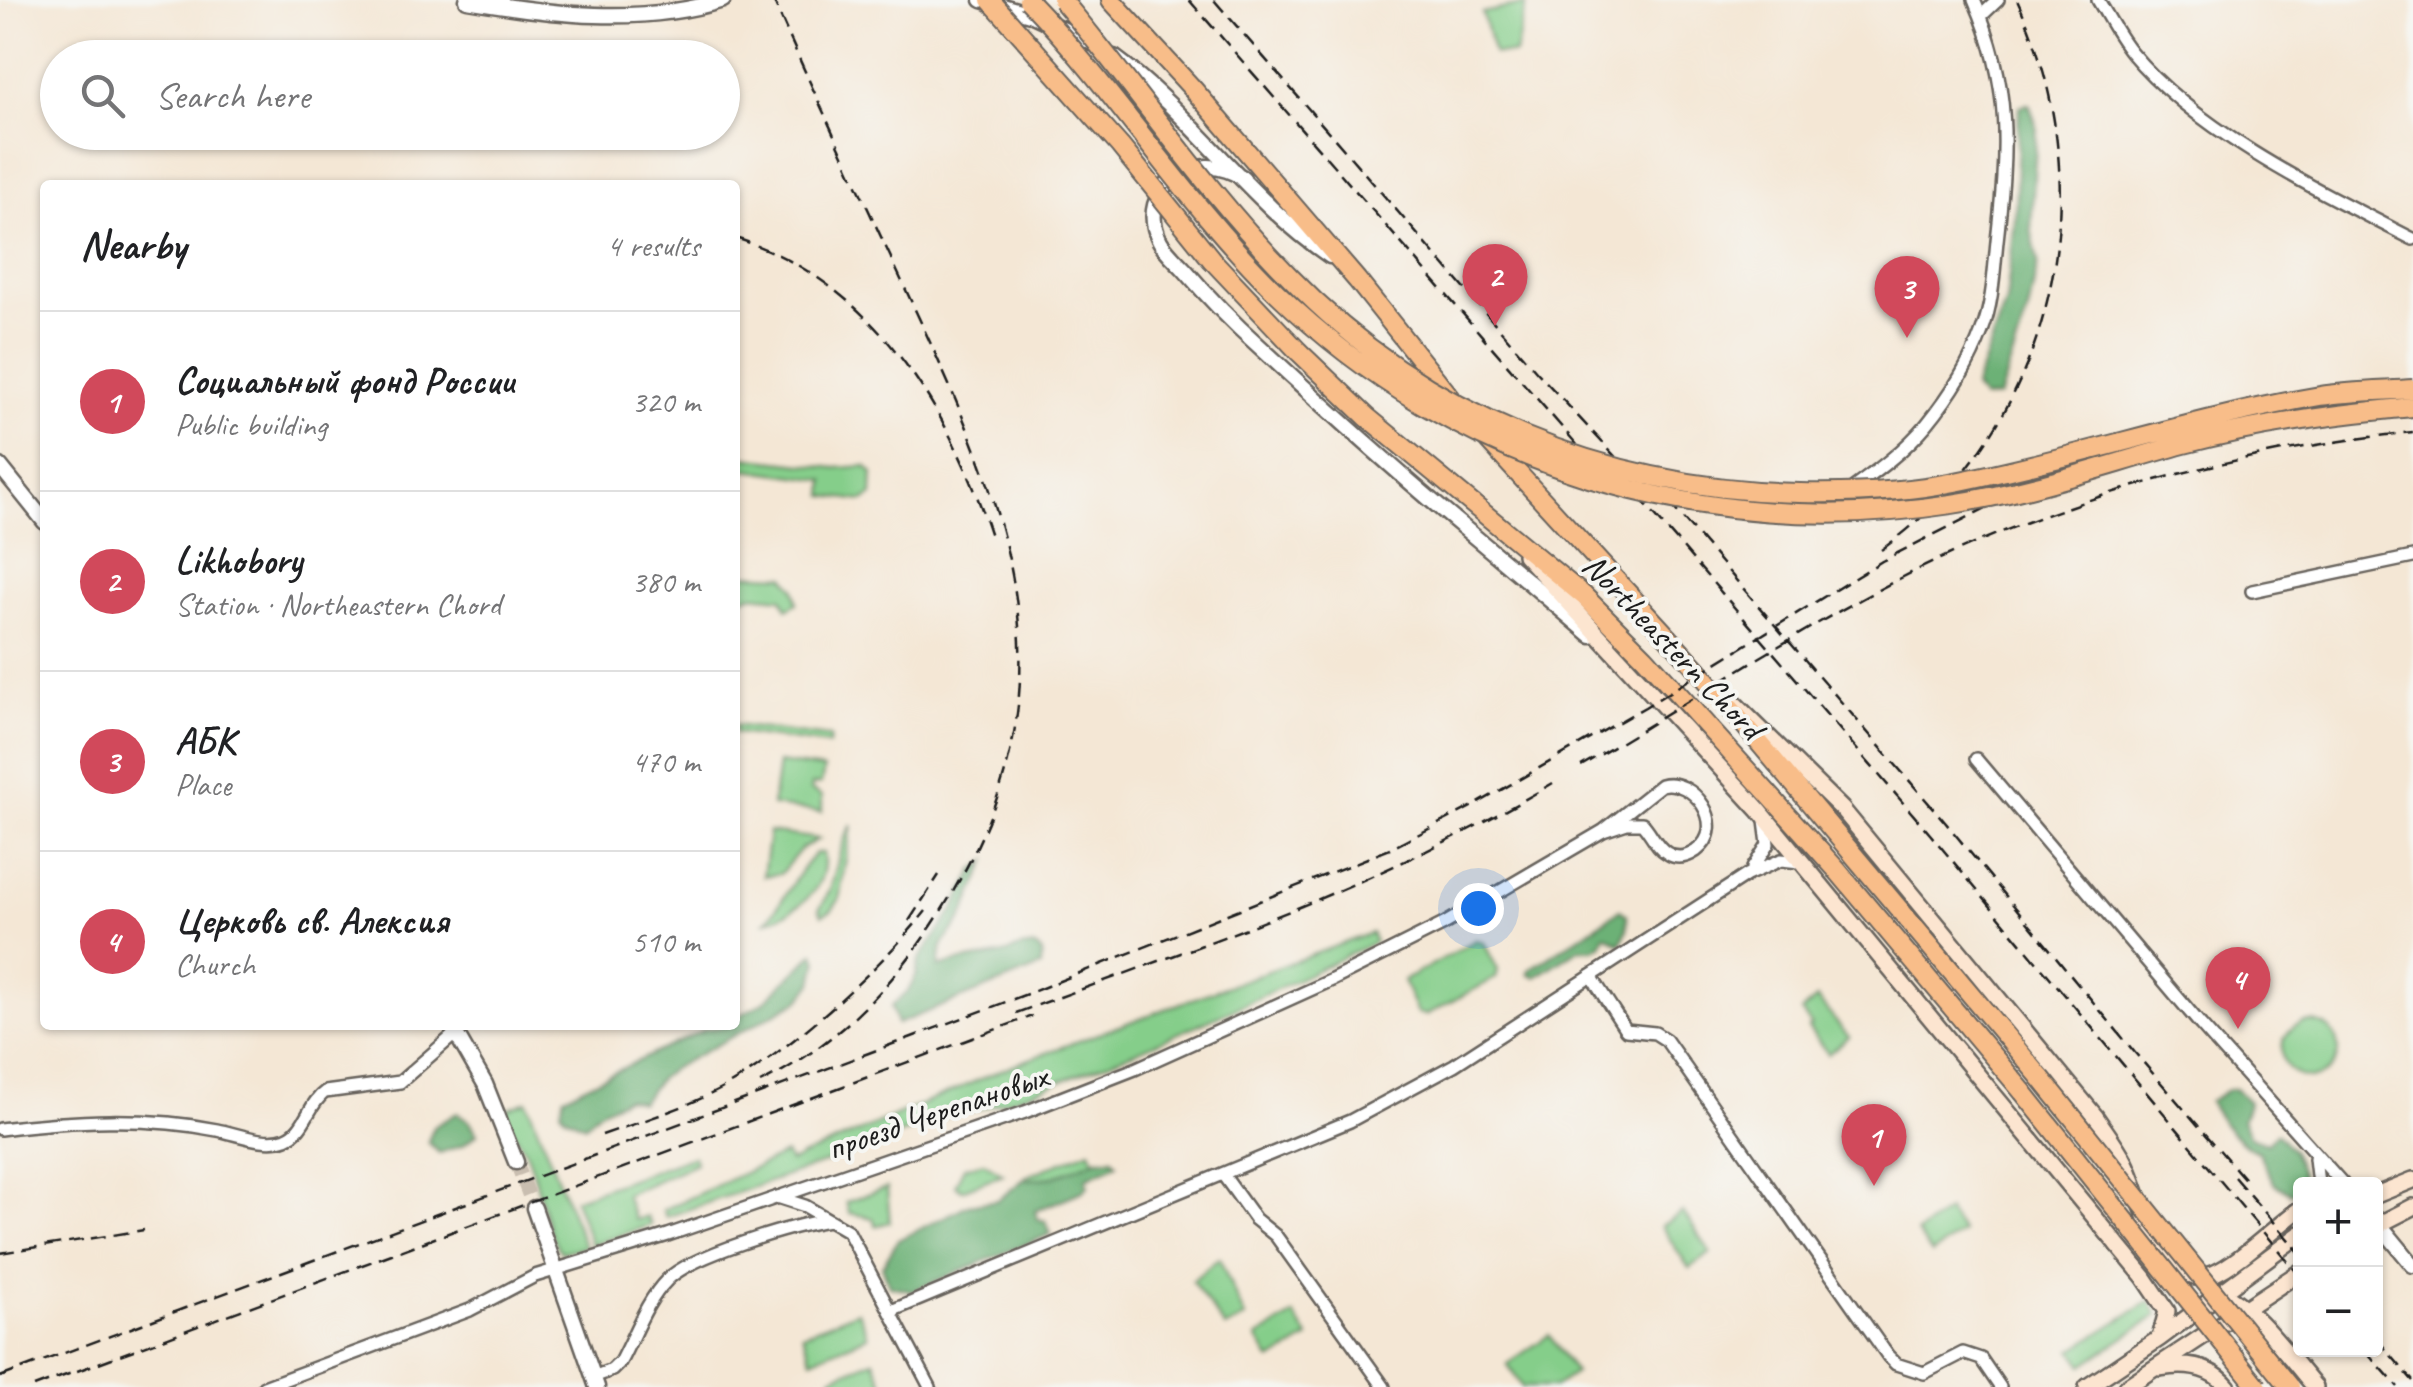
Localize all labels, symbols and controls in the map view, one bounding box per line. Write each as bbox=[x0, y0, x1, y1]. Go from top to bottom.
search box bbox=[40, 40, 740, 150]
icon: search bbox=[75, 68, 130, 123]
text: Search here bbox=[155, 72, 310, 119]
text: Nearby bbox=[80, 219, 186, 272]
text: 4 results bbox=[606, 225, 700, 266]
pin: 2 bbox=[1462, 244, 1528, 326]
pin: 3 bbox=[1874, 255, 1940, 338]
text: Социальный фонд России bbox=[175, 357, 514, 404]
text: 1 bbox=[105, 381, 120, 422]
text: 320 m bbox=[631, 381, 700, 422]
text: Public building bbox=[175, 404, 327, 445]
text: Likhobory bbox=[175, 537, 302, 584]
street label: Northeastern Chord bbox=[1573, 543, 1777, 752]
text: 2 bbox=[105, 561, 120, 602]
text: 380 m bbox=[631, 561, 700, 602]
text: Station · Northeastern Chord bbox=[175, 584, 501, 625]
text: АБК bbox=[175, 717, 235, 764]
text: 3 bbox=[105, 741, 120, 782]
text: 470 m bbox=[631, 741, 700, 782]
text: Place bbox=[175, 764, 231, 805]
your location bbox=[1453, 883, 1504, 934]
text: Церковь св. Алексия bbox=[175, 897, 449, 944]
text: 4 bbox=[105, 921, 120, 962]
text: 510 m bbox=[631, 921, 700, 962]
text: Church bbox=[175, 944, 255, 985]
pin: 4 bbox=[2206, 946, 2270, 1029]
street label: проезд Черепановых bbox=[821, 1052, 1056, 1171]
pin: 1 bbox=[1842, 1104, 1906, 1186]
map controls bbox=[2293, 1177, 2383, 1357]
button: + bbox=[2293, 1177, 2383, 1267]
button: − bbox=[2293, 1267, 2383, 1357]

